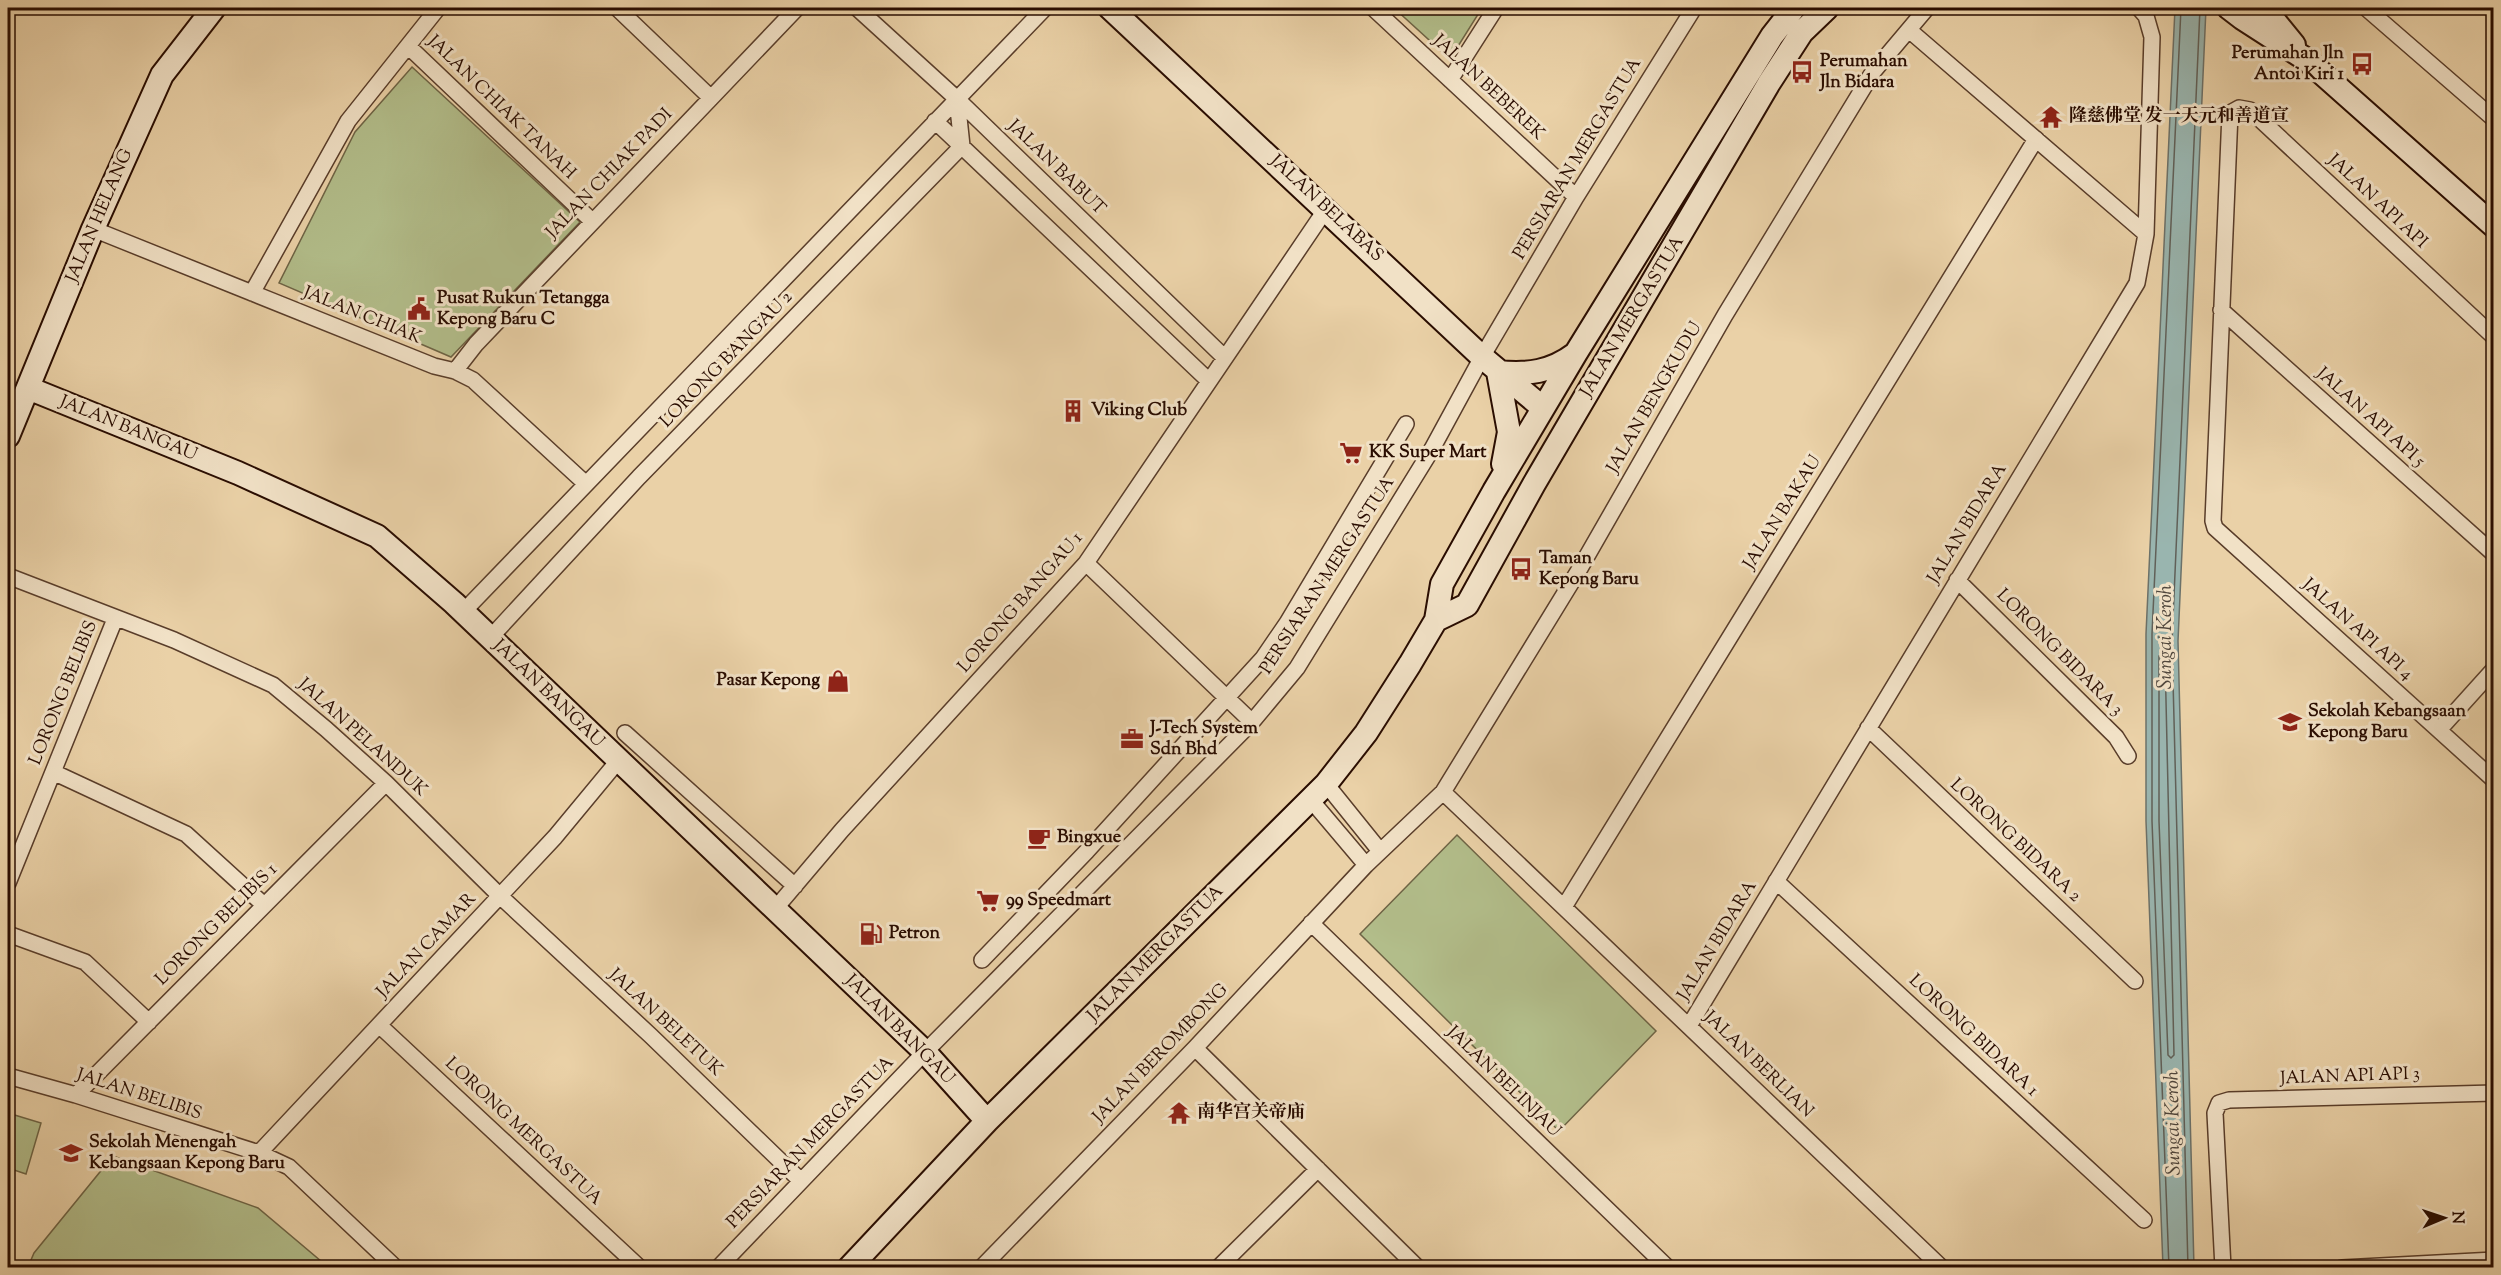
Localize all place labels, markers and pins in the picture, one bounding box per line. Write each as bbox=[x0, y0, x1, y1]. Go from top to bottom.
place label: Perumahan Jln Antoi Kiri 1 bbox=[2232, 41, 2345, 88]
place label: Perumahan Jln Bidara bbox=[1818, 49, 1908, 96]
bus stop icon: Perumahan Jln Antoi Kiri 1 bbox=[2349, 51, 2375, 77]
bus stop icon: Perumahan Jln Bidara bbox=[1789, 59, 1815, 85]
temple icon: 隆慈佛堂 发一天元和善道宣 bbox=[2038, 104, 2064, 130]
place label: 隆慈佛堂 发一天元和善道宣 bbox=[2069, 104, 2289, 130]
place label: Pusat Rukun Tetangga Kepong Baru C bbox=[437, 286, 610, 333]
public building icon: Pusat Rukun Tetangga Kepong Baru C bbox=[406, 296, 432, 322]
building icon: Viking Club bbox=[1060, 398, 1086, 424]
place label: Viking Club bbox=[1091, 398, 1187, 424]
supermarket icon: KK Super Mart bbox=[1338, 440, 1364, 466]
place label: KK Super Mart bbox=[1369, 440, 1487, 466]
place label: Taman Kepong Baru bbox=[1539, 546, 1639, 593]
bus stop icon: Taman Kepong Baru bbox=[1508, 556, 1534, 582]
place label: Pasar Kepong bbox=[717, 668, 820, 694]
shop icon: Pasar Kepong bbox=[825, 668, 851, 694]
place label: Sekolah Kebangsaan Kepong Baru bbox=[2308, 699, 2466, 746]
school or university icon: Sekolah Kebangsaan Kepong Baru bbox=[2277, 709, 2303, 735]
place label: J-Tech System Sdn Bhd bbox=[1148, 716, 1258, 763]
office icon: J-Tech System Sdn Bhd bbox=[1119, 726, 1145, 752]
cafe icon: Bingxue bbox=[1026, 825, 1052, 851]
place label: Bingxue bbox=[1057, 825, 1122, 851]
supermarket icon: 99 Speedmart bbox=[975, 888, 1001, 914]
place label: 99 Speedmart bbox=[1006, 888, 1112, 914]
fuel station icon: Petron bbox=[858, 921, 884, 947]
place label: Petron bbox=[889, 921, 940, 947]
temple icon: 南华宫关帝庙 bbox=[1166, 1100, 1192, 1126]
place label: 南华宫关帝庙 bbox=[1197, 1100, 1305, 1126]
place label: Sekolah Menengah Kebangsaan Kepong Baru bbox=[89, 1130, 285, 1177]
school or university icon: Sekolah Menengah Kebangsaan Kepong Baru bbox=[58, 1140, 84, 1166]

